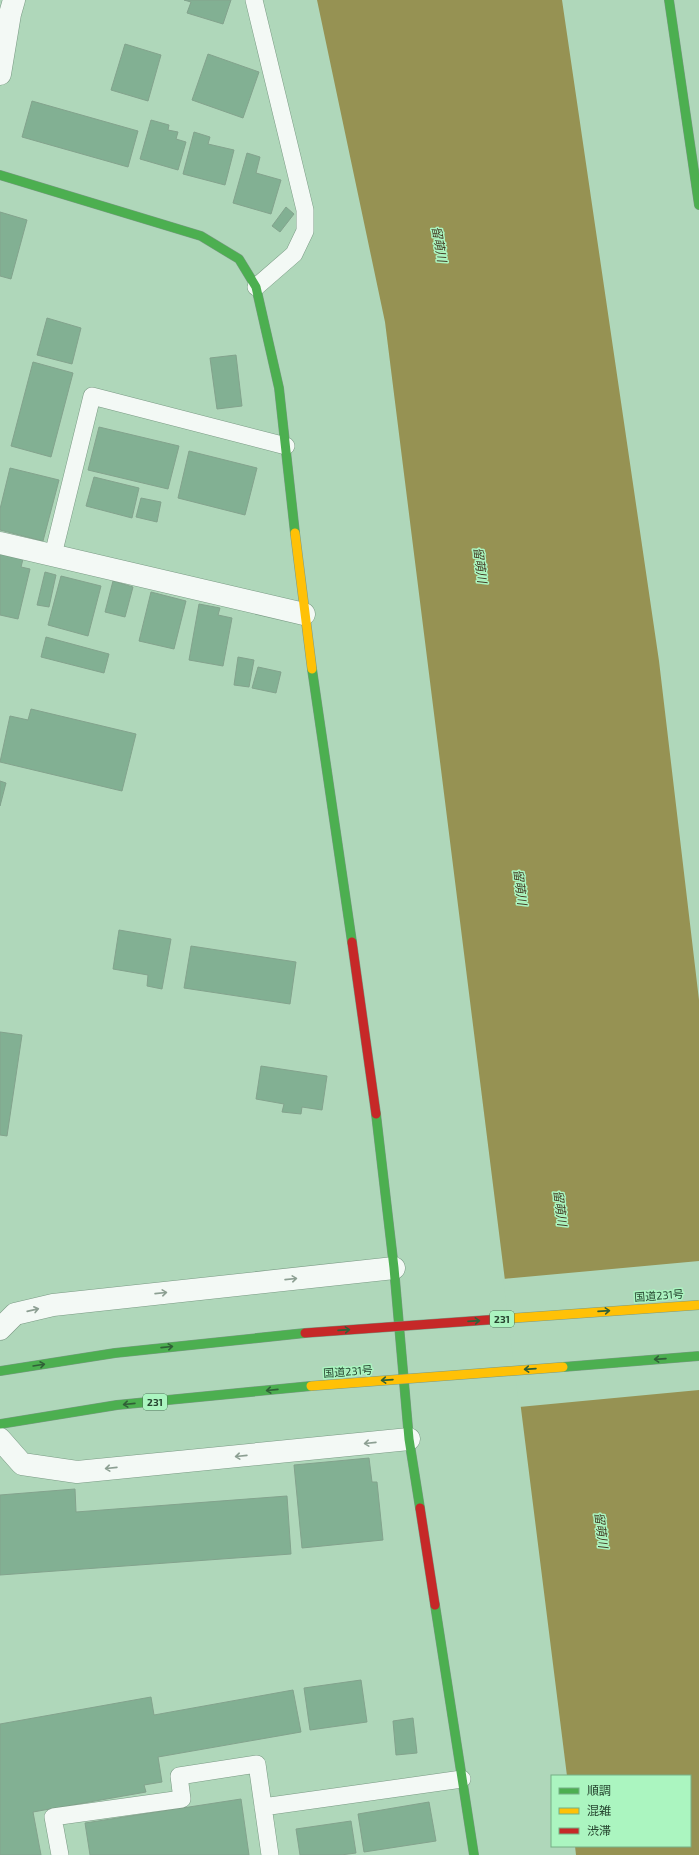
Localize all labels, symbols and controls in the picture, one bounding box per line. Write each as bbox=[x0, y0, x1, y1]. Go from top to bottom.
water label: 留萌川 bbox=[430, 225, 450, 265]
water label: 留萌川 bbox=[472, 546, 490, 586]
water label: 留萌川 bbox=[512, 868, 530, 908]
water label: 留萌川 bbox=[552, 1189, 570, 1229]
one-way arrow bbox=[284, 1276, 297, 1283]
street label: 国道231号 bbox=[634, 1287, 684, 1303]
one-way arrow bbox=[155, 1289, 168, 1297]
one-way arrow bbox=[26, 1305, 39, 1313]
one-way arrow bbox=[597, 1308, 610, 1315]
road number: 231 bbox=[490, 1311, 514, 1327]
one-way arrow bbox=[467, 1317, 480, 1324]
one-way arrow bbox=[337, 1326, 350, 1333]
one-way arrow bbox=[160, 1344, 173, 1351]
one-way arrow bbox=[654, 1356, 667, 1363]
one-way arrow bbox=[32, 1361, 45, 1369]
street label: 国道231号 bbox=[323, 1363, 373, 1379]
one-way arrow bbox=[524, 1366, 537, 1373]
one-way arrow bbox=[381, 1377, 394, 1384]
one-way arrow bbox=[266, 1386, 279, 1394]
road number: 231 bbox=[143, 1394, 167, 1410]
one-way arrow bbox=[122, 1401, 135, 1408]
one-way arrow bbox=[364, 1440, 377, 1447]
one-way arrow bbox=[235, 1452, 248, 1459]
one-way arrow bbox=[105, 1465, 118, 1472]
water label: 留萌川 bbox=[593, 1511, 611, 1551]
legend bbox=[551, 1775, 691, 1847]
text: 順調 bbox=[587, 1783, 611, 1797]
text: 混雑 bbox=[587, 1803, 611, 1817]
text: 渋滞 bbox=[587, 1823, 611, 1837]

